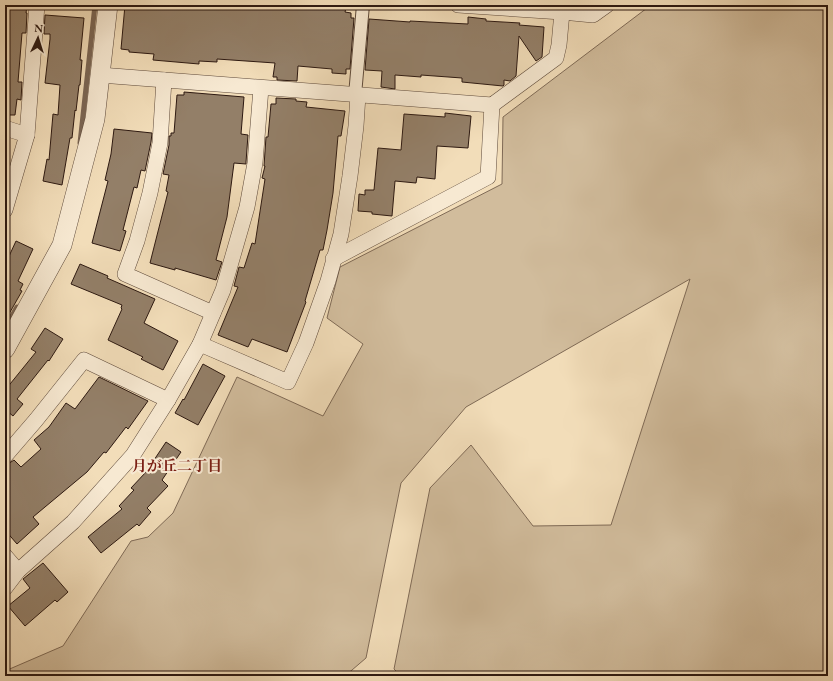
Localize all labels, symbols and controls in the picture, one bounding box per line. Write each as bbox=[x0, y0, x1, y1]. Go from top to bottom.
north arrow bbox=[18, 18, 58, 58]
text: N bbox=[34, 21, 44, 35]
district label: 月が丘二丁目 bbox=[132, 456, 222, 475]

